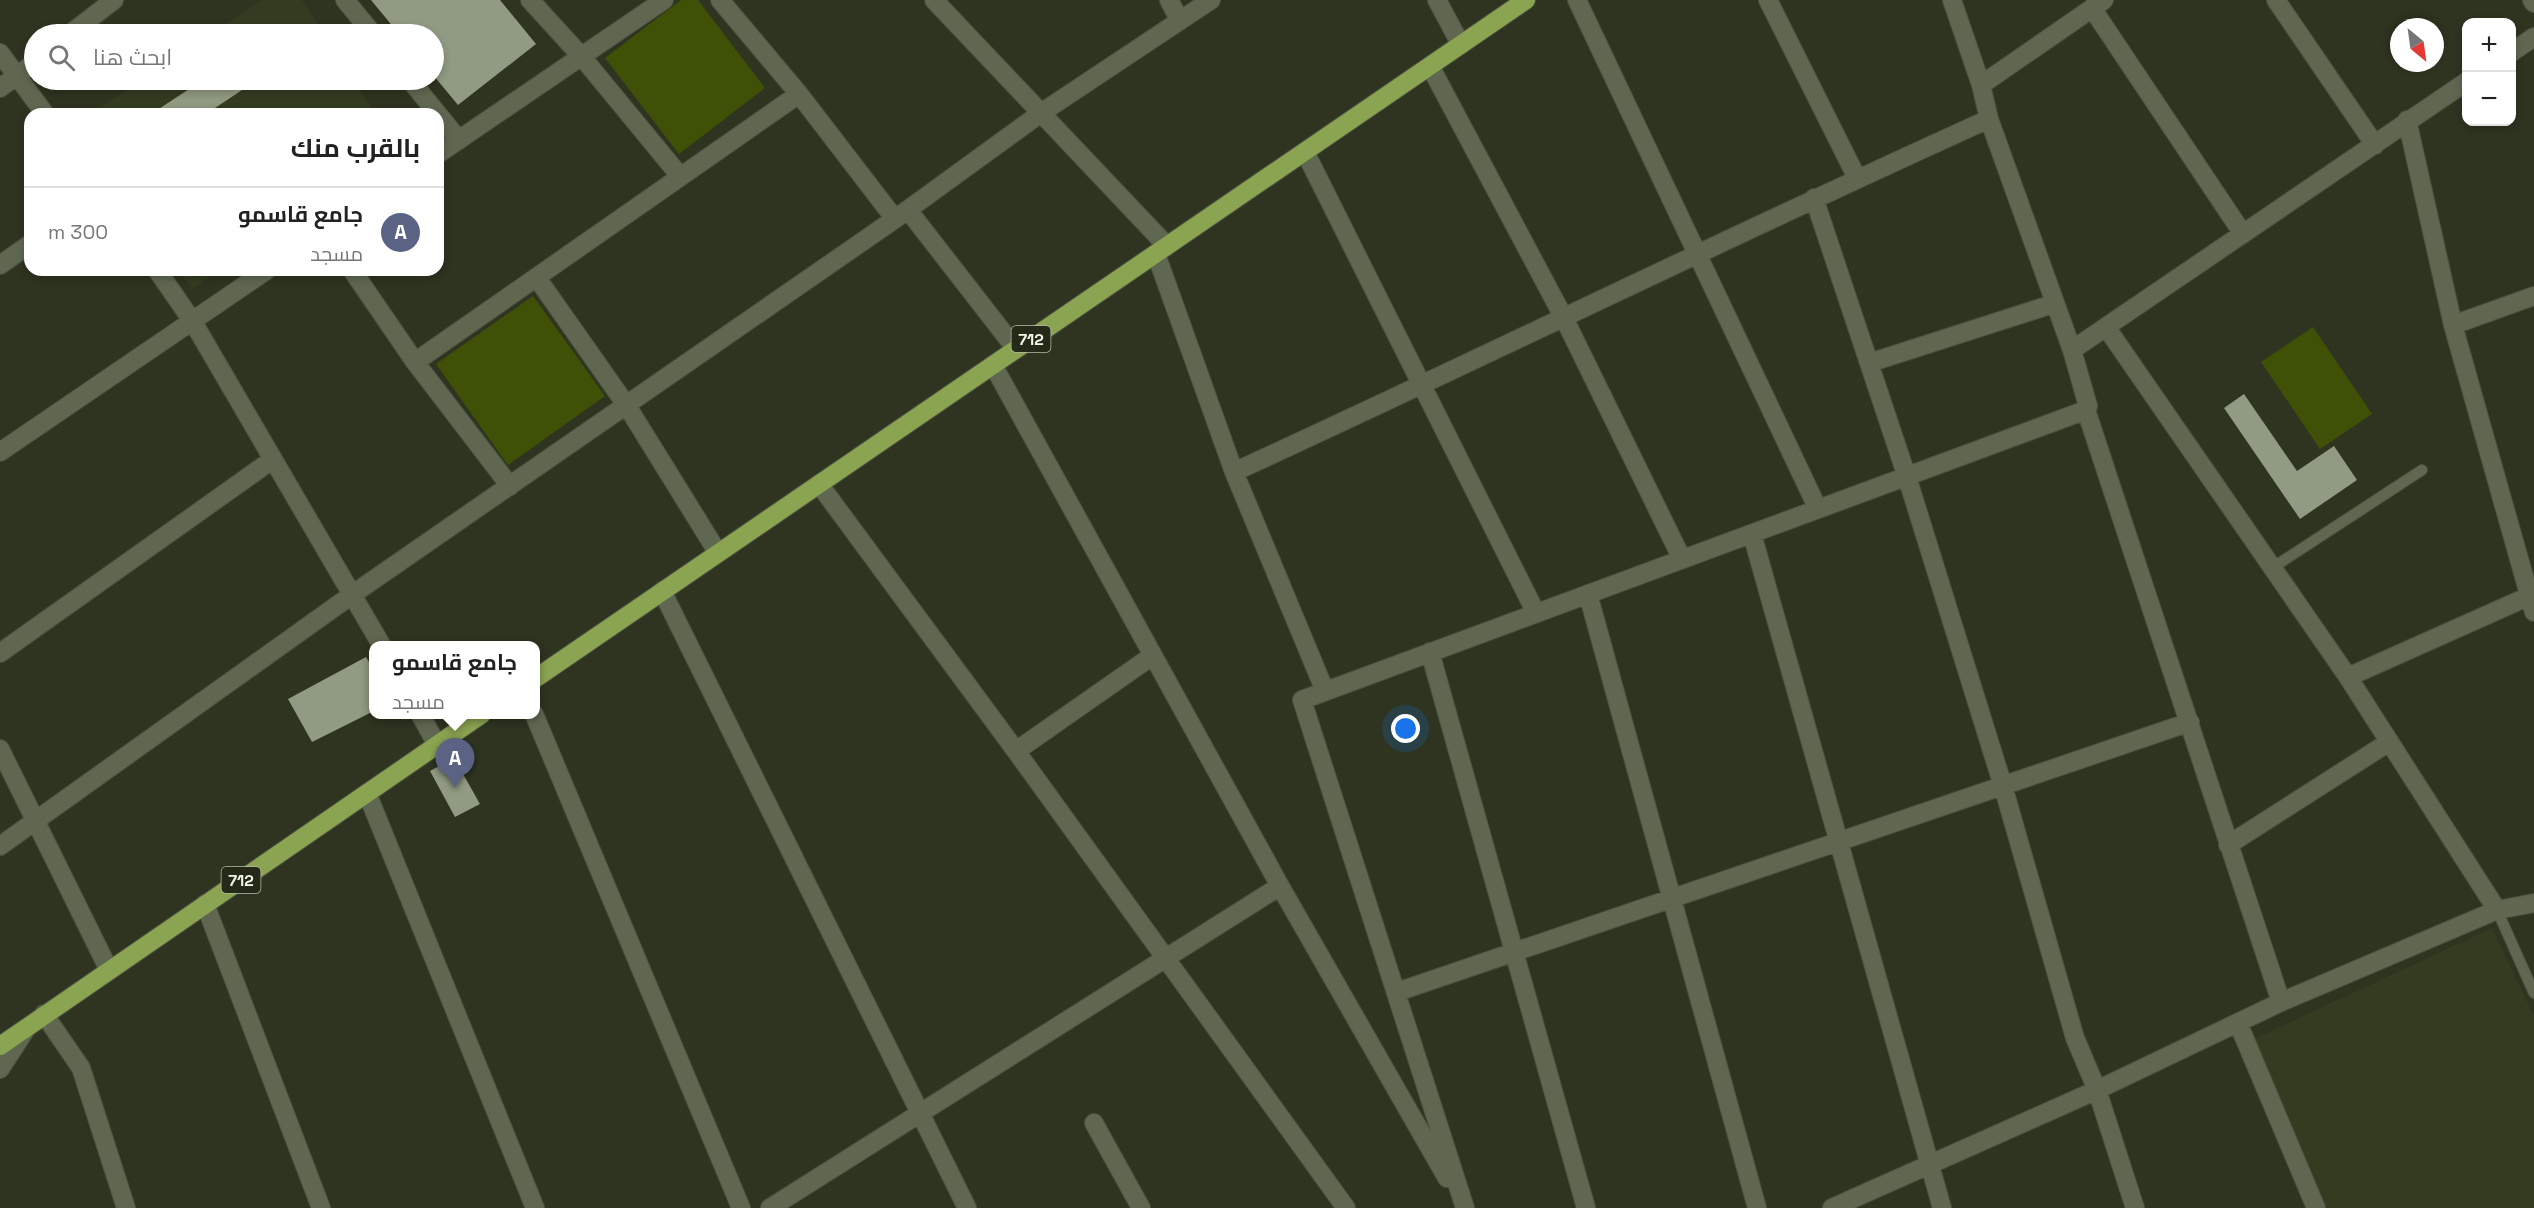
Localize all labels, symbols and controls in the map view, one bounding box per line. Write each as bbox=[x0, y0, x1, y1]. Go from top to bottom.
north arrow bbox=[2390, 18, 2444, 72]
map controls bbox=[2462, 18, 2516, 126]
button: + bbox=[2462, 18, 2516, 72]
search box bbox=[24, 24, 444, 90]
icon: search bbox=[45, 41, 78, 74]
text: ابحث هنا bbox=[93, 43, 172, 71]
button: − bbox=[2462, 72, 2516, 126]
text: بالقرب منك bbox=[291, 131, 420, 165]
text: جامع قاسمو bbox=[238, 200, 363, 228]
text: 300 m bbox=[48, 219, 108, 245]
text: A bbox=[394, 219, 407, 245]
text: مسجد bbox=[310, 241, 363, 267]
road number: 712 bbox=[1012, 326, 1050, 352]
popup bbox=[369, 641, 540, 719]
text: جامع قاسمو bbox=[392, 648, 517, 676]
text: مسجد bbox=[392, 689, 445, 715]
your location bbox=[1391, 714, 1420, 743]
pin: A bbox=[436, 738, 474, 788]
road number: 712 bbox=[222, 867, 260, 893]

